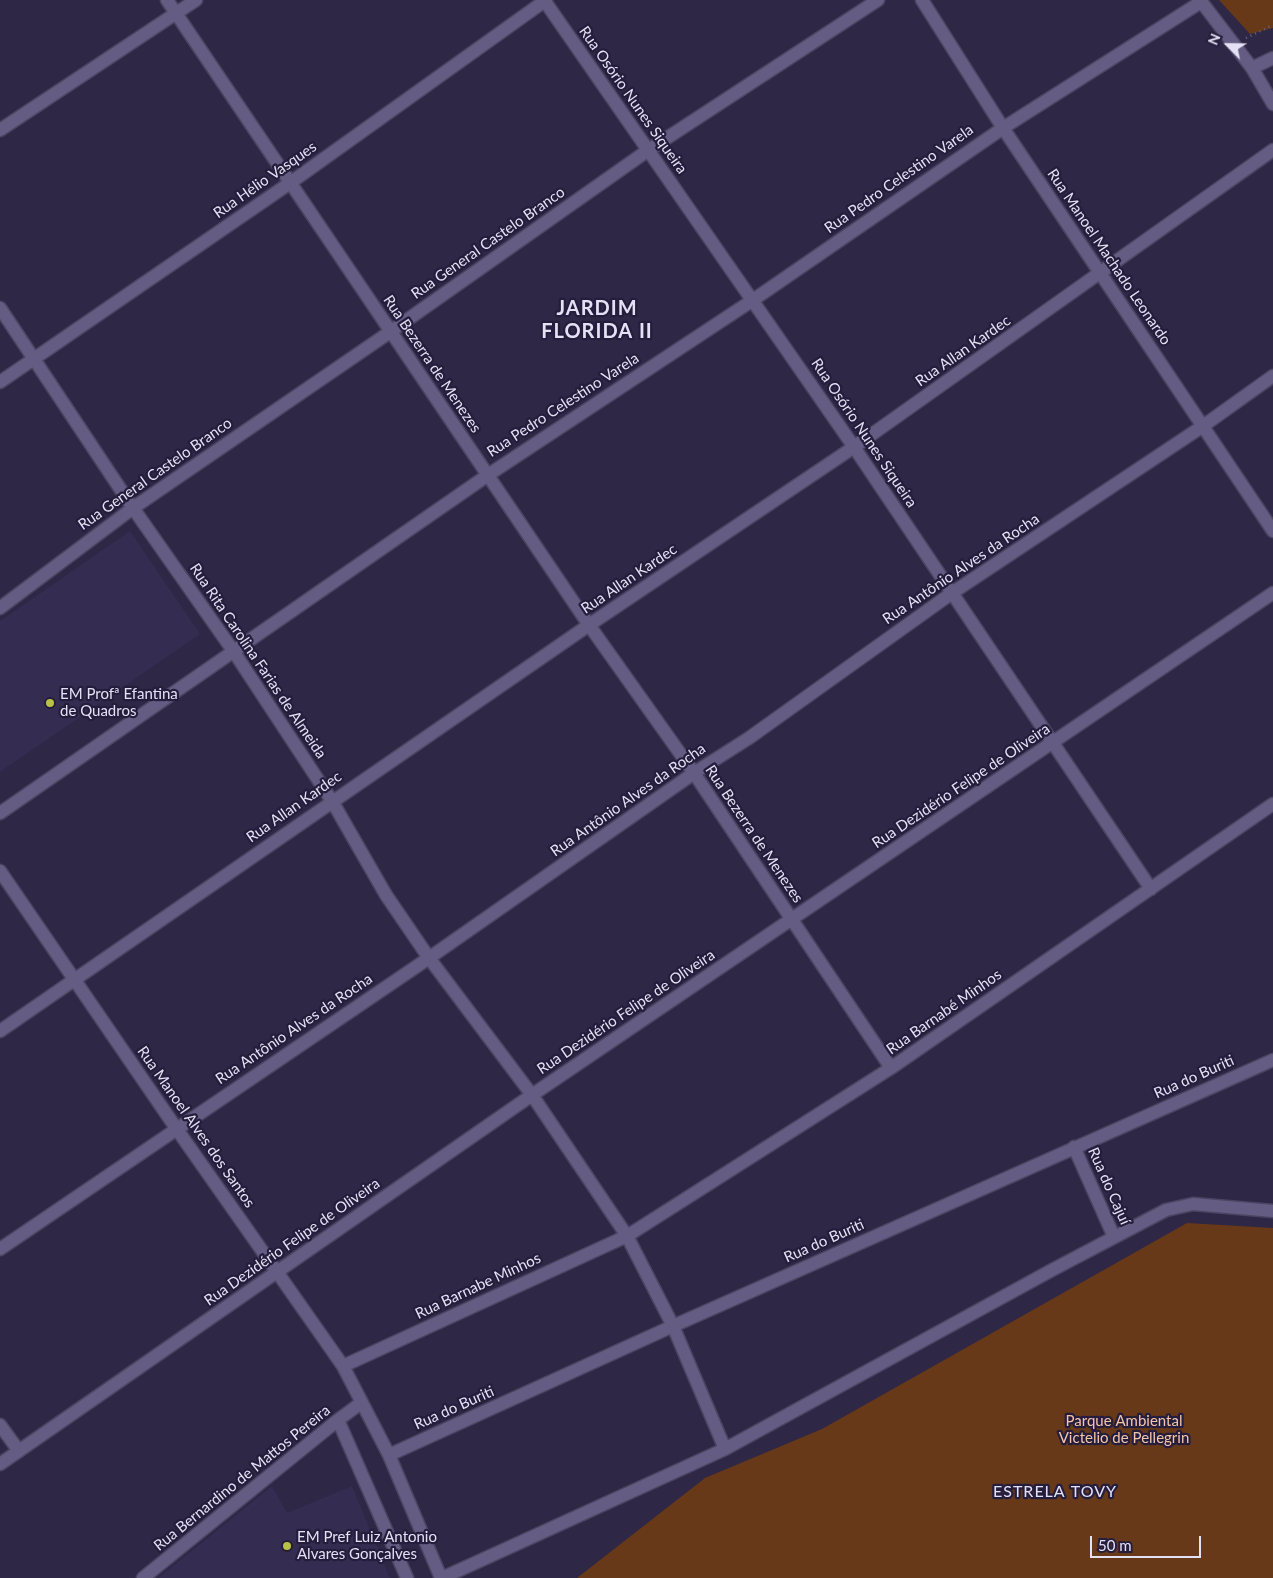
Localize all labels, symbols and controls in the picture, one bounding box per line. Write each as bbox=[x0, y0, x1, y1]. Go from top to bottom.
north arrow bbox=[1203, 20, 1253, 70]
street label: Rua Osório Nunes Siqueira bbox=[575, 23, 691, 177]
text: N bbox=[1204, 31, 1224, 47]
street label: Rua Pedro Celestino Varela bbox=[821, 121, 977, 237]
street label: Rua Hélio Vasques bbox=[210, 138, 320, 222]
street label: Rua Manoel Machado Leonardo bbox=[1043, 166, 1175, 348]
street label: Rua General Castelo Branco bbox=[408, 183, 568, 303]
street label: Rua Bezerra de Menezes bbox=[379, 292, 485, 436]
district label: JARDIM FLORIDA II bbox=[540, 297, 654, 344]
street label: Rua Allan Kardec bbox=[912, 312, 1014, 390]
street label: Rua Pedro Celestino Varela bbox=[484, 349, 642, 461]
street label: Rua Osório Nunes Siqueira bbox=[807, 355, 921, 511]
street label: Rua General Castelo Branco bbox=[75, 414, 235, 534]
street label: Rua Antônio Alves da Rocha bbox=[879, 510, 1043, 628]
street label: Rua Allan Kardec bbox=[578, 540, 680, 618]
street label: Rua Rita Carolina Farias de Almeida bbox=[186, 560, 330, 762]
place label: EM Profª Efantina de Quadros bbox=[60, 685, 178, 720]
marker: EM Profª Efantina de Quadros bbox=[44, 697, 56, 709]
street label: Rua Dezidério Felipe de Oliveira bbox=[869, 720, 1053, 852]
street label: Rua Antônio Alves da Rocha bbox=[547, 740, 709, 860]
street label: Rua Bezerra de Menezes bbox=[701, 762, 807, 906]
street label: Rua Allan Kardec bbox=[243, 768, 345, 846]
street label: Rua Dezidério Felipe de Oliveira bbox=[534, 946, 718, 1078]
street label: Rua Barnabé Minhos bbox=[883, 966, 1005, 1058]
street label: Rua Antônio Alves da Rocha bbox=[212, 970, 376, 1088]
street label: Rua Manoel Alves dos Santos bbox=[133, 1043, 259, 1211]
street label: Rua do Buriti bbox=[1151, 1051, 1237, 1103]
street label: Rua do Cajuí bbox=[1084, 1145, 1134, 1227]
street label: Rua Dezidério Felipe de Oliveira bbox=[201, 1174, 383, 1310]
street label: Rua do Buriti bbox=[781, 1215, 867, 1267]
street label: Rua Barnabe Minhos bbox=[412, 1249, 544, 1323]
street label: Rua do Buriti bbox=[411, 1382, 497, 1434]
street label: Rua Bernardino de Mattos Pereira bbox=[150, 1401, 334, 1555]
park label: Parque Ambiental Victelio de Pellegrin bbox=[1059, 1412, 1189, 1447]
district label: ESTRELA TOVY bbox=[991, 1482, 1119, 1502]
scale bar bbox=[1093, 1526, 1204, 1558]
place label: EM Pref Luiz Antonio Alvares Gonçalves bbox=[297, 1528, 437, 1563]
text: 50 m bbox=[1098, 1536, 1132, 1554]
marker: EM Pref Luiz Antonio Alvares Gonçalves bbox=[281, 1540, 293, 1552]

